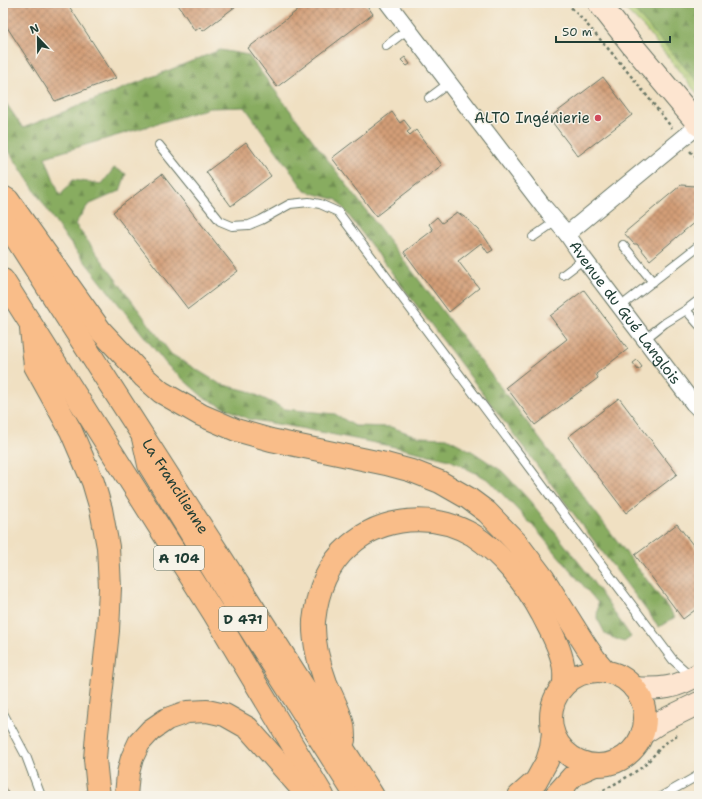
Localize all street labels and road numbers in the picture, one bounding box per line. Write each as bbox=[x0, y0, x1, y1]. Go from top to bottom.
street label: Avenue du Gué Langlois bbox=[564, 237, 685, 389]
street label: La Francilienne bbox=[137, 435, 213, 538]
road number: A 104 bbox=[154, 546, 204, 570]
road number: D 471 bbox=[219, 607, 267, 631]

